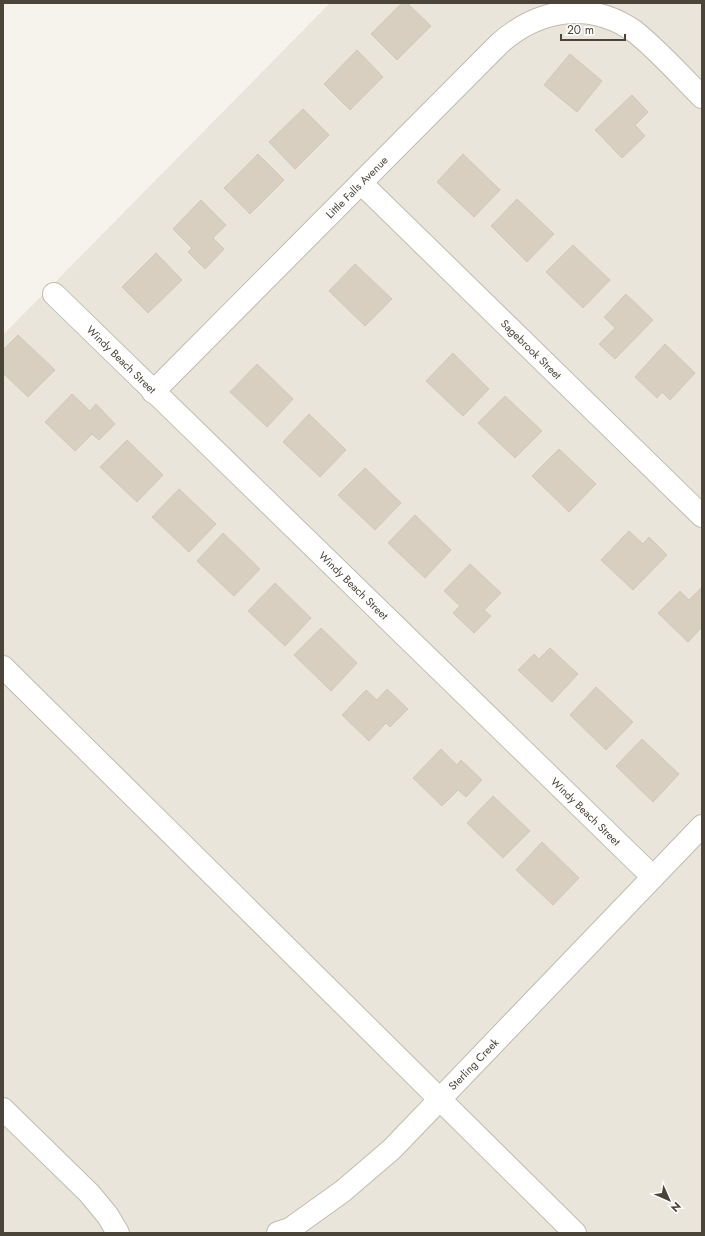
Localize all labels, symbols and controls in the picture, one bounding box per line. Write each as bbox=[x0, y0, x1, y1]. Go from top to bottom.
scale bar bbox=[561, 16, 625, 42]
text: 20 m bbox=[567, 21, 594, 39]
street label: Little Falls Avenue bbox=[322, 152, 392, 222]
street label: Sagebrook Street bbox=[497, 316, 566, 383]
street label: Windy Beach Street bbox=[83, 322, 160, 398]
street label: Windy Beach Street bbox=[315, 548, 392, 624]
street label: Windy Beach Street bbox=[547, 774, 624, 849]
street label: Sterling Creek bbox=[445, 1035, 502, 1094]
north arrow bbox=[649, 1180, 689, 1220]
text: N bbox=[667, 1198, 685, 1216]

